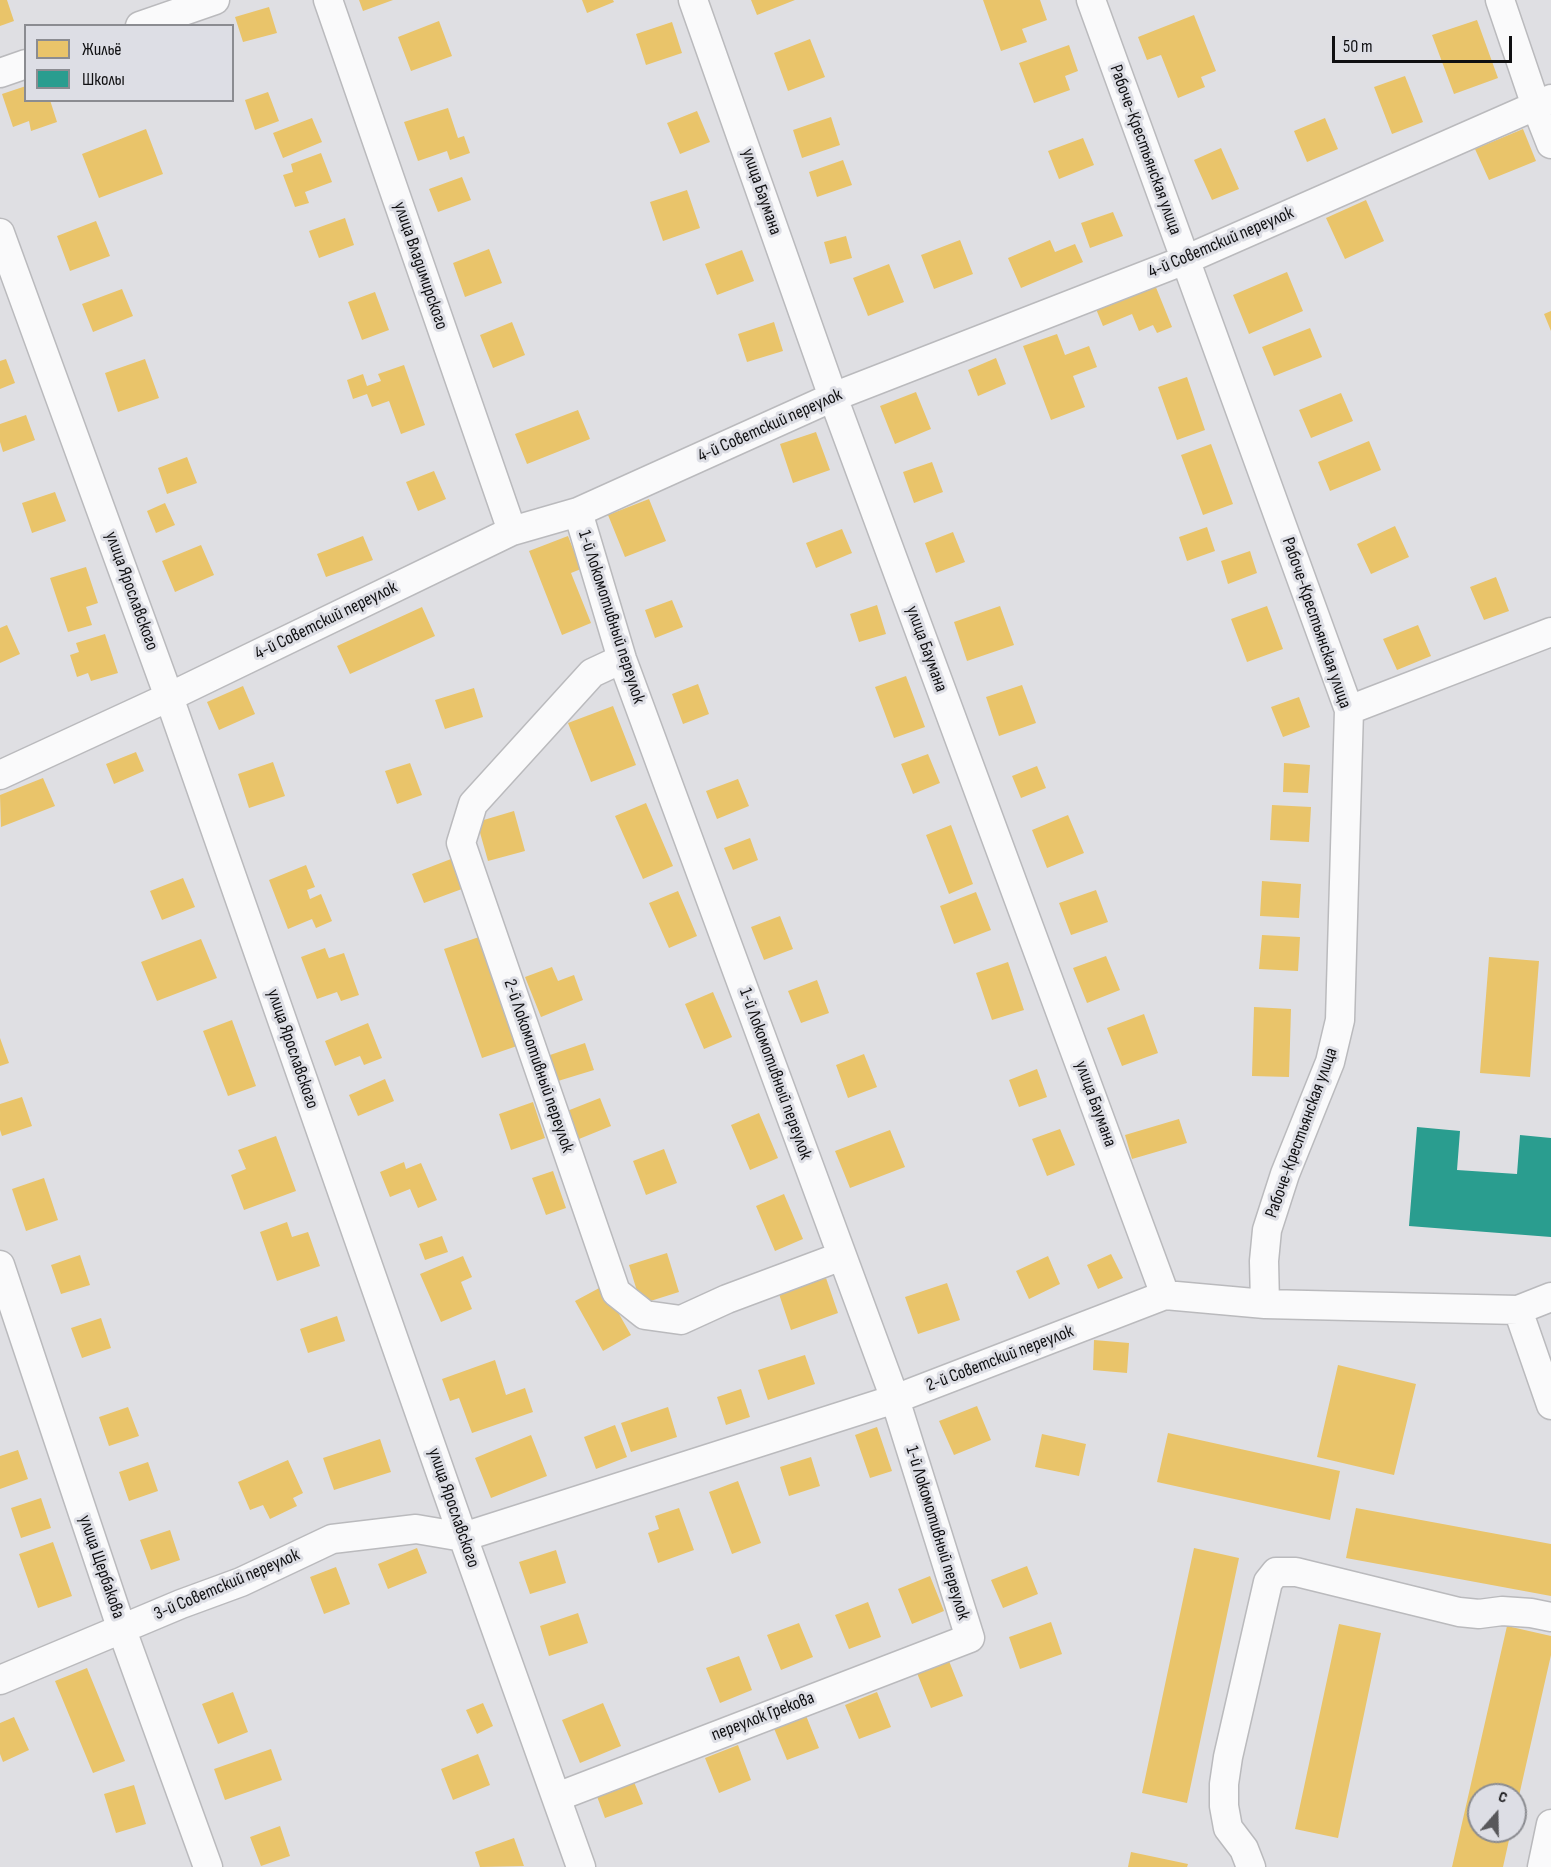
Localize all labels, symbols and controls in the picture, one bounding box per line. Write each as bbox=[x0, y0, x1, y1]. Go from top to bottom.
legend bbox=[24, 24, 234, 102]
scale bar bbox=[1335, 24, 1515, 62]
text: 50 m bbox=[1343, 36, 1373, 57]
text: Жильё bbox=[82, 39, 122, 60]
street label: Рабоче-Крестьянская улица bbox=[1104, 62, 1186, 238]
text: Школы bbox=[82, 69, 125, 90]
street label: улица Баумана bbox=[736, 146, 786, 238]
street label: улица Владимирского bbox=[388, 199, 452, 333]
street label: 4-й Советский переулок bbox=[1145, 203, 1297, 283]
street label: 4-й Советский переулок bbox=[694, 384, 846, 468]
street label: 1-й Локомотивный переулок bbox=[573, 528, 649, 706]
street label: улица Ярославского bbox=[100, 529, 162, 653]
street label: Рабоче-Крестьянская улица bbox=[1277, 535, 1355, 711]
street label: 4-й Советский переулок bbox=[251, 577, 401, 665]
street label: улица Баумана bbox=[900, 603, 952, 695]
street label: 2-й Локомотивный переулок bbox=[498, 976, 578, 1156]
street label: 1-й Локомотивный переулок bbox=[734, 985, 816, 1163]
street label: улица Ярославского bbox=[261, 986, 323, 1112]
street label: Рабоче-Крестьянская улица bbox=[1261, 1045, 1343, 1221]
street label: улица Баумана bbox=[1069, 1058, 1121, 1150]
street label: 2-й Советский переулок bbox=[923, 1321, 1077, 1397]
street label: 1-й Локомотивный переулок bbox=[900, 1443, 974, 1623]
street label: улица Ярославского bbox=[422, 1445, 484, 1571]
street label: улица Щербакова bbox=[73, 1512, 129, 1622]
street label: 3-й Советский переулок bbox=[151, 1545, 303, 1625]
street label: переулок Грекова bbox=[709, 1688, 817, 1746]
north arrow bbox=[1467, 1783, 1527, 1843]
text: С bbox=[1496, 1787, 1510, 1808]

